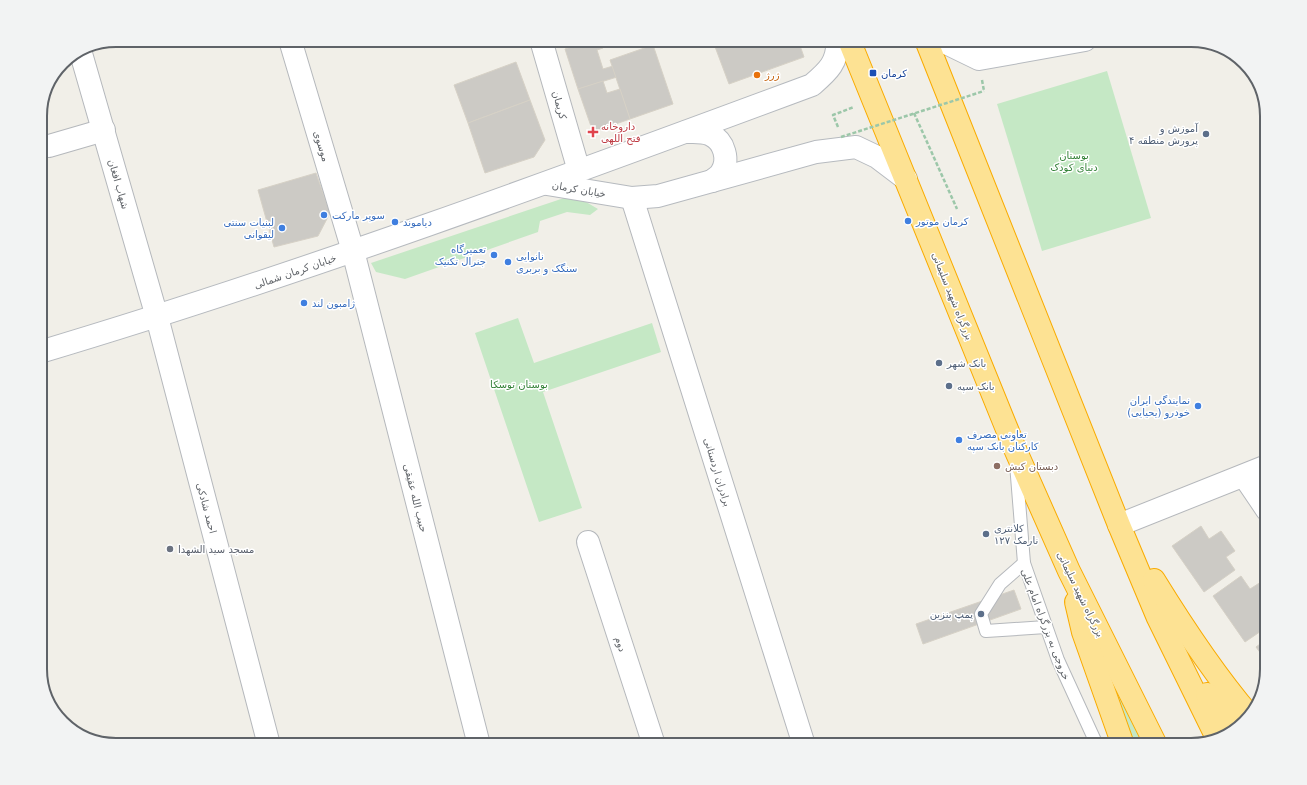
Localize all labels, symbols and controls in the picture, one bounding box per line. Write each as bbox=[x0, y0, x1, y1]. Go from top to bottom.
marker: کرمان bbox=[868, 68, 878, 78]
place label: کرمان bbox=[881, 68, 907, 79]
marker: ژرژ bbox=[752, 70, 762, 80]
place label: ژرژ bbox=[764, 70, 780, 81]
street label: کریمان bbox=[550, 90, 569, 121]
place label: داروخانه فتح اللهی bbox=[601, 121, 641, 145]
place label: آموزش و پرورش منطقه ۴ bbox=[1129, 122, 1199, 147]
marker: داروخانه فتح اللهی bbox=[588, 127, 598, 137]
street label: موسوی bbox=[312, 129, 331, 163]
marker: آموزش و پرورش منطقه ۴ bbox=[1201, 129, 1211, 139]
park label: بوستان دنیای کودک bbox=[1050, 150, 1098, 173]
street label: شهاب افغان bbox=[105, 158, 131, 211]
street label: خیابان کرمان bbox=[551, 179, 607, 200]
marker: سوپر مارکت bbox=[319, 210, 329, 220]
place label: سوپر مارکت bbox=[332, 210, 385, 222]
marker: کرمان موتور bbox=[903, 216, 913, 226]
place label: کرمان موتور bbox=[915, 216, 969, 227]
place label: لبنیات سنتی لیقوانی bbox=[224, 217, 274, 240]
marker: دیاموند bbox=[390, 217, 400, 227]
place label: دیاموند bbox=[403, 217, 432, 228]
marker: لبنیات سنتی لیقوانی bbox=[277, 223, 287, 233]
place label: تعمیرگاه جنرال تکنیک bbox=[435, 244, 486, 267]
marker: تعمیرگاه جنرال تکنیک bbox=[489, 250, 499, 260]
place label: نانوایی سنگک و بربری bbox=[516, 251, 577, 275]
street label: بزرگراه شهید سلیمانی bbox=[929, 251, 975, 342]
street label: خیابان کرمان شمالی bbox=[253, 252, 338, 291]
marker: نانوایی سنگک و بربری bbox=[503, 257, 513, 267]
marker: ژامبون لند bbox=[299, 298, 309, 308]
place label: ژامبون لند bbox=[312, 298, 355, 309]
marker: بانک شهر bbox=[934, 358, 944, 368]
place label: بانک شهر bbox=[946, 358, 986, 370]
park label: بوستان توسکا bbox=[490, 379, 548, 390]
marker: بانک سپه bbox=[944, 381, 954, 391]
place label: بانک سپه bbox=[957, 381, 995, 393]
place label: نمایندگی ایران خودرو (یحیایی) bbox=[1127, 395, 1190, 419]
marker: نمایندگی ایران خودرو (یحیایی) bbox=[1193, 401, 1203, 411]
place label: تعاونی مصرف کارکنان بانک سپه bbox=[967, 429, 1039, 453]
marker: تعاونی مصرف کارکنان بانک سپه bbox=[954, 435, 964, 445]
street label: برادران اردستانی bbox=[702, 436, 733, 508]
marker: دبستان کیش bbox=[992, 461, 1002, 471]
place label: دبستان کیش bbox=[1005, 461, 1058, 472]
street label: حبیب الله عقیقی bbox=[402, 463, 429, 534]
street label: احمد شادکی bbox=[194, 482, 219, 535]
place label: کلانتری ۱۲۷ نارمک bbox=[994, 523, 1038, 546]
marker: کلانتری ۱۲۷ نارمک bbox=[981, 529, 991, 539]
marker: مسجد سید الشهدا bbox=[165, 544, 175, 554]
place label: مسجد سید الشهدا bbox=[178, 544, 254, 556]
street label: بزرگراه شهید سلیمانی bbox=[1054, 550, 1106, 639]
street label: خروجی به بزرگراه امام علی bbox=[1018, 567, 1072, 682]
place label: پمپ بنزین bbox=[930, 609, 973, 621]
marker: پمپ بنزین bbox=[976, 609, 986, 619]
street label: دوم bbox=[612, 635, 628, 654]

